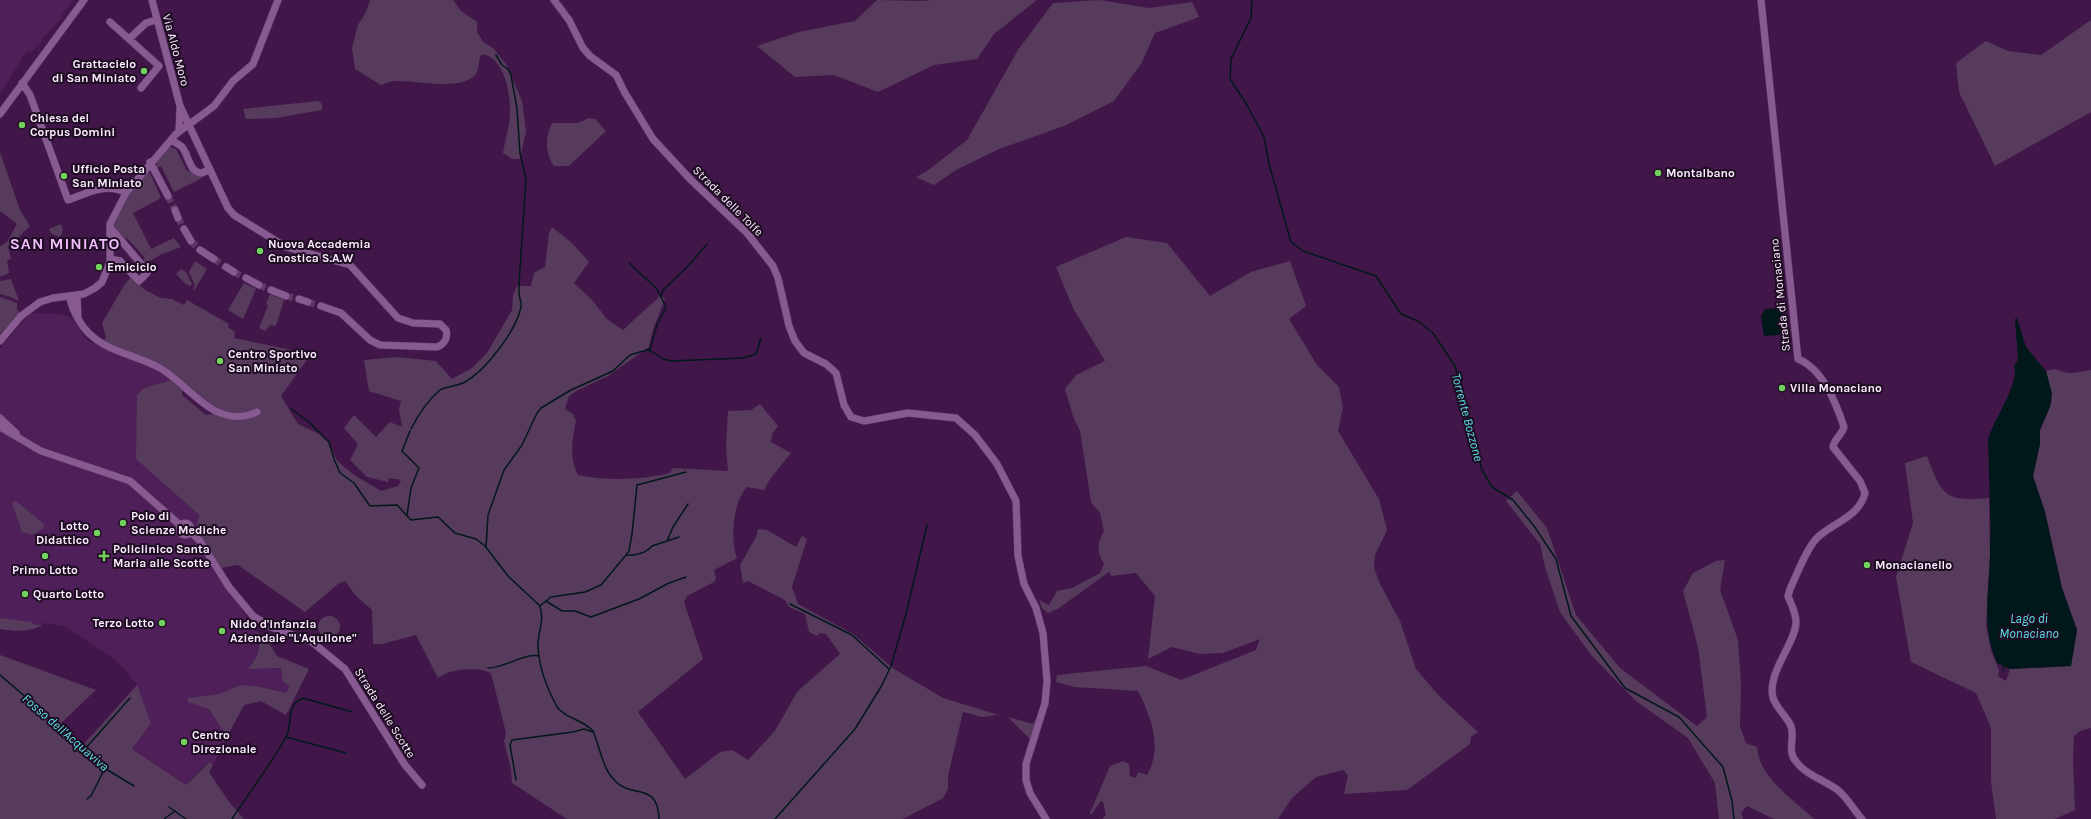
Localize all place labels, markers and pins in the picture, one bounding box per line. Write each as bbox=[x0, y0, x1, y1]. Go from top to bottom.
place label: Grattacielo di San Miniato bbox=[52, 57, 136, 85]
marker: Grattacielo di San Miniato bbox=[139, 66, 149, 76]
place label: Chiesa del Corpus Domini bbox=[30, 111, 115, 139]
marker: Chiesa del Corpus Domini bbox=[17, 120, 27, 130]
place label: Ufficio Posta San Miniato bbox=[72, 162, 145, 190]
place label: Montalbano bbox=[1666, 166, 1735, 180]
marker: Montalbano bbox=[1653, 168, 1663, 178]
marker: Ufficio Posta San Miniato bbox=[59, 171, 69, 181]
place label: Nuova Accademia Gnostica S.A.W bbox=[268, 237, 371, 265]
marker: Nuova Accademia Gnostica S.A.W bbox=[255, 246, 265, 256]
place label: Emiciclo bbox=[107, 260, 157, 274]
marker: Emiciclo bbox=[94, 262, 104, 272]
place label: Centro Sportivo San Miniato bbox=[228, 347, 317, 375]
marker: Centro Sportivo San Miniato bbox=[215, 356, 225, 366]
place label: Villa Monaciano bbox=[1790, 381, 1882, 395]
marker: Villa Monaciano bbox=[1777, 383, 1787, 393]
place label: Polo di Scienze Mediche bbox=[131, 509, 226, 537]
marker: Polo di Scienze Mediche bbox=[118, 518, 128, 528]
place label: Lotto Didattico bbox=[36, 519, 89, 547]
marker: Lotto Didattico bbox=[92, 528, 102, 538]
place label: Policlinico Santa Maria alle Scotte bbox=[113, 542, 210, 570]
marker: Policlinico Santa Maria alle Scotte bbox=[98, 550, 110, 562]
marker: Primo Lotto bbox=[40, 551, 50, 561]
place label: Monacianello bbox=[1875, 558, 1952, 572]
marker: Monacianello bbox=[1862, 560, 1872, 570]
place label: Primo Lotto bbox=[12, 563, 78, 577]
place label: Quarto Lotto bbox=[33, 587, 104, 601]
marker: Quarto Lotto bbox=[20, 589, 30, 599]
place label: Terzo Lotto bbox=[93, 616, 154, 630]
place label: Nido d'infanzia Aziendale "L'Aquilone" bbox=[230, 617, 357, 645]
marker: Terzo Lotto bbox=[157, 618, 167, 628]
marker: Nido d'infanzia Aziendale "L'Aquilone" bbox=[217, 626, 227, 636]
place label: Centro Direzionale bbox=[192, 728, 256, 756]
marker: Centro Direzionale bbox=[179, 737, 189, 747]

